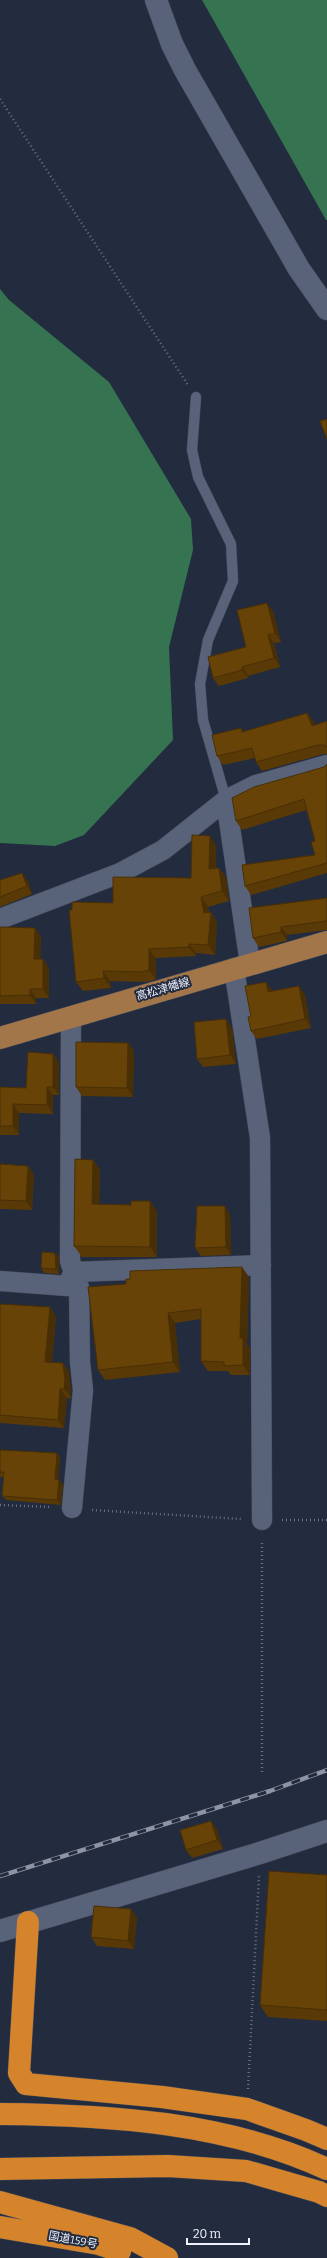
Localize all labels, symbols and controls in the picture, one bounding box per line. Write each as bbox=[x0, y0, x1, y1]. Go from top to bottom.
street label: 高松津幡線 bbox=[135, 975, 191, 1003]
scale bar bbox=[187, 2220, 249, 2246]
text: 20 m bbox=[193, 2227, 222, 2241]
street label: 国道159号 bbox=[47, 2229, 99, 2251]

